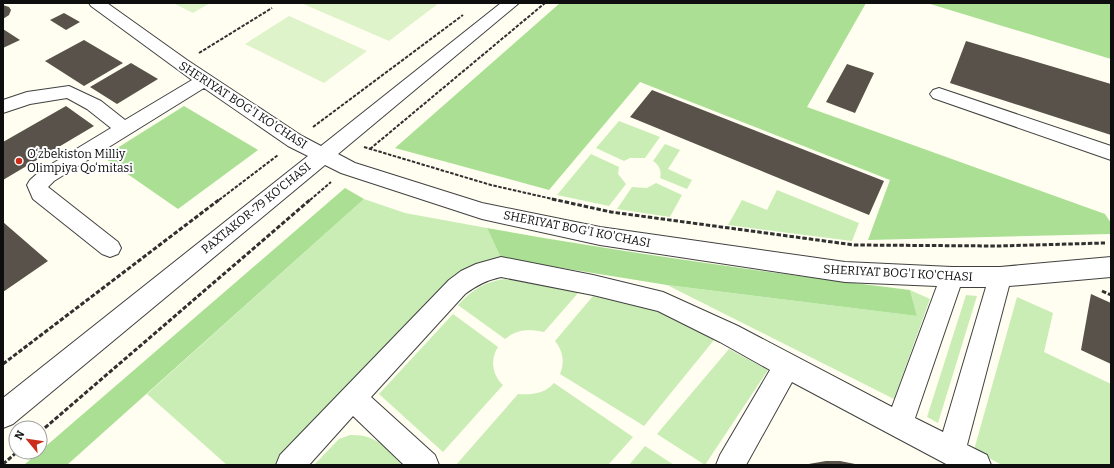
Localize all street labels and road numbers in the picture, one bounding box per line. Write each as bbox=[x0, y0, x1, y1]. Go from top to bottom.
street label: SHERIYAT BOG'I KO'CHASI bbox=[176, 58, 310, 152]
street label: PAXTAKOR-79 KO‘CHASI bbox=[198, 160, 314, 256]
street label: SHERIYAT BOG'I KO'CHASI bbox=[502, 208, 652, 250]
street label: SHERIYAT BOG'I KO'CHASI bbox=[823, 262, 973, 284]

